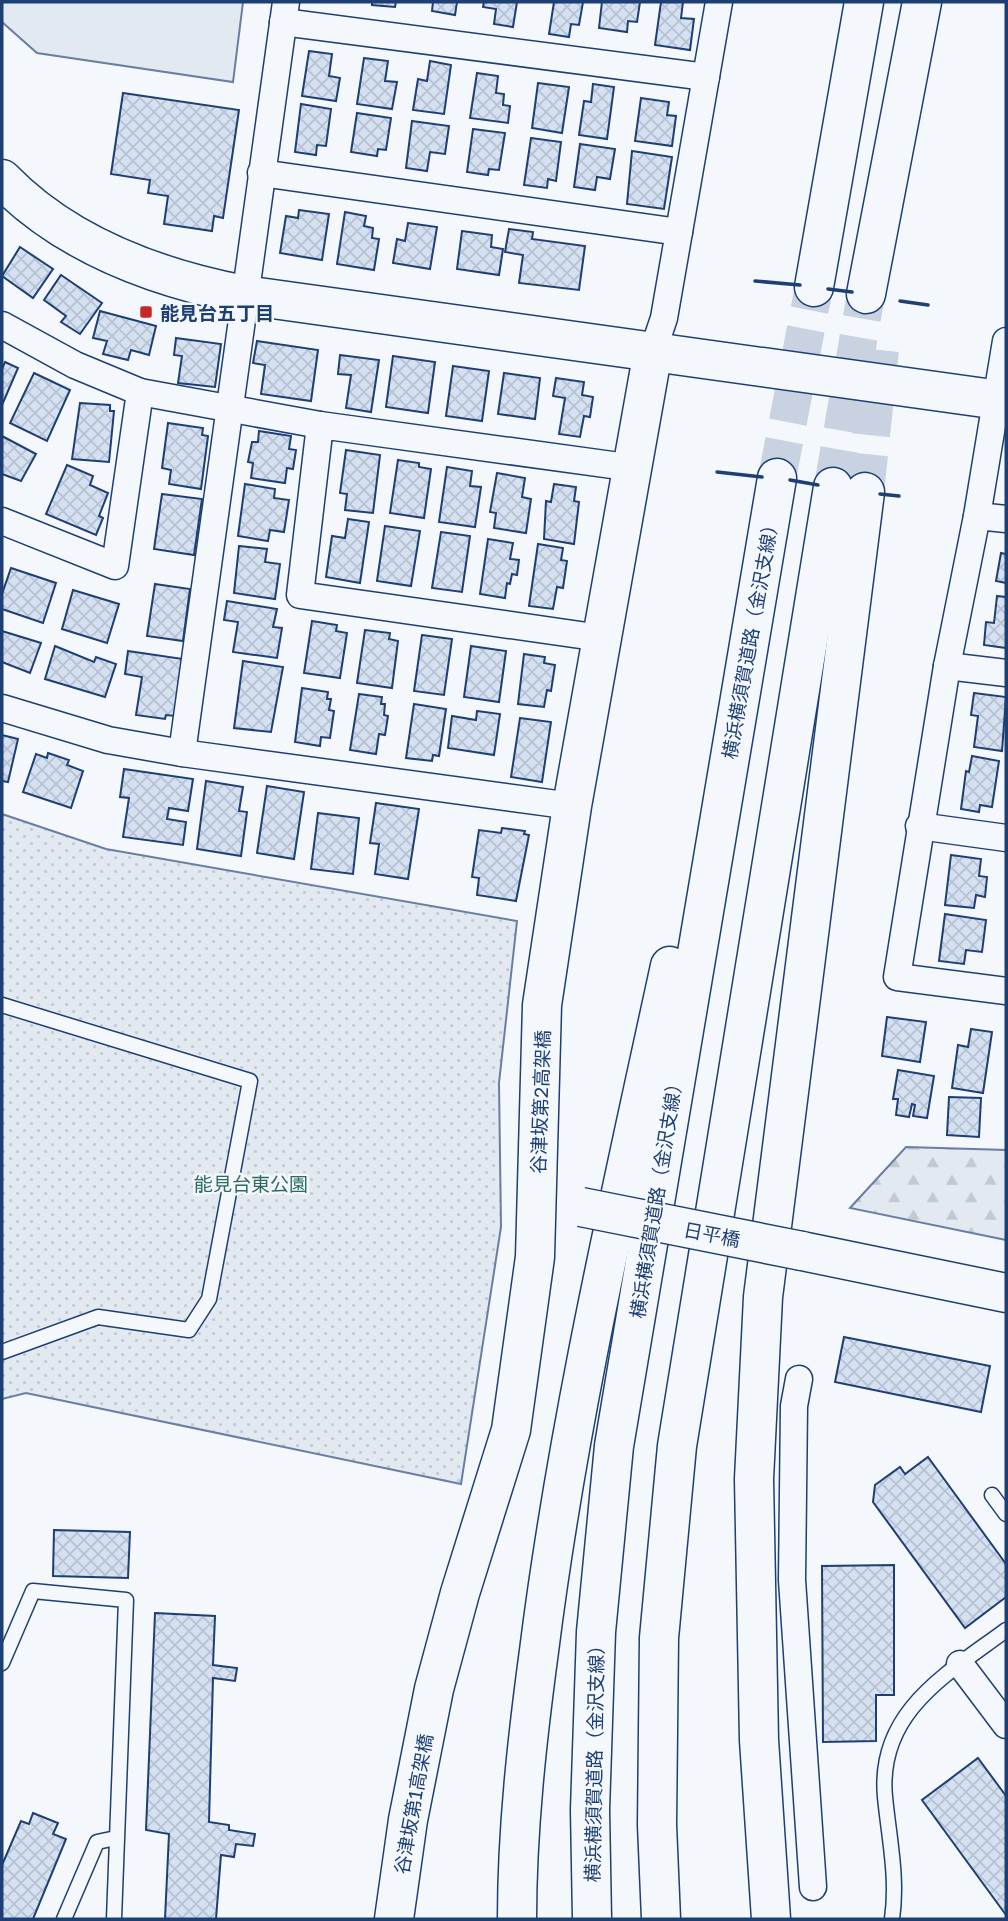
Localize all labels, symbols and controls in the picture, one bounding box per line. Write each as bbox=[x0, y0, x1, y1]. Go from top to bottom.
place label: 能見台五丁目 bbox=[160, 301, 274, 324]
marker: 能見台五丁目 bbox=[138, 304, 154, 320]
street label: 横浜横須賀道路（金沢支線） bbox=[717, 513, 783, 761]
street label: 谷津坂第2高架橋 bbox=[526, 1030, 554, 1174]
street label: 横浜横須賀道路（金沢支線） bbox=[625, 1072, 687, 1320]
park label: 能見台東公園 bbox=[194, 1172, 308, 1195]
street label: 日平橋 bbox=[682, 1217, 742, 1251]
street label: 横浜横須賀道路（金沢支線） bbox=[580, 1635, 608, 1883]
street label: 谷津坂第1高架橋 bbox=[389, 1732, 437, 1876]

